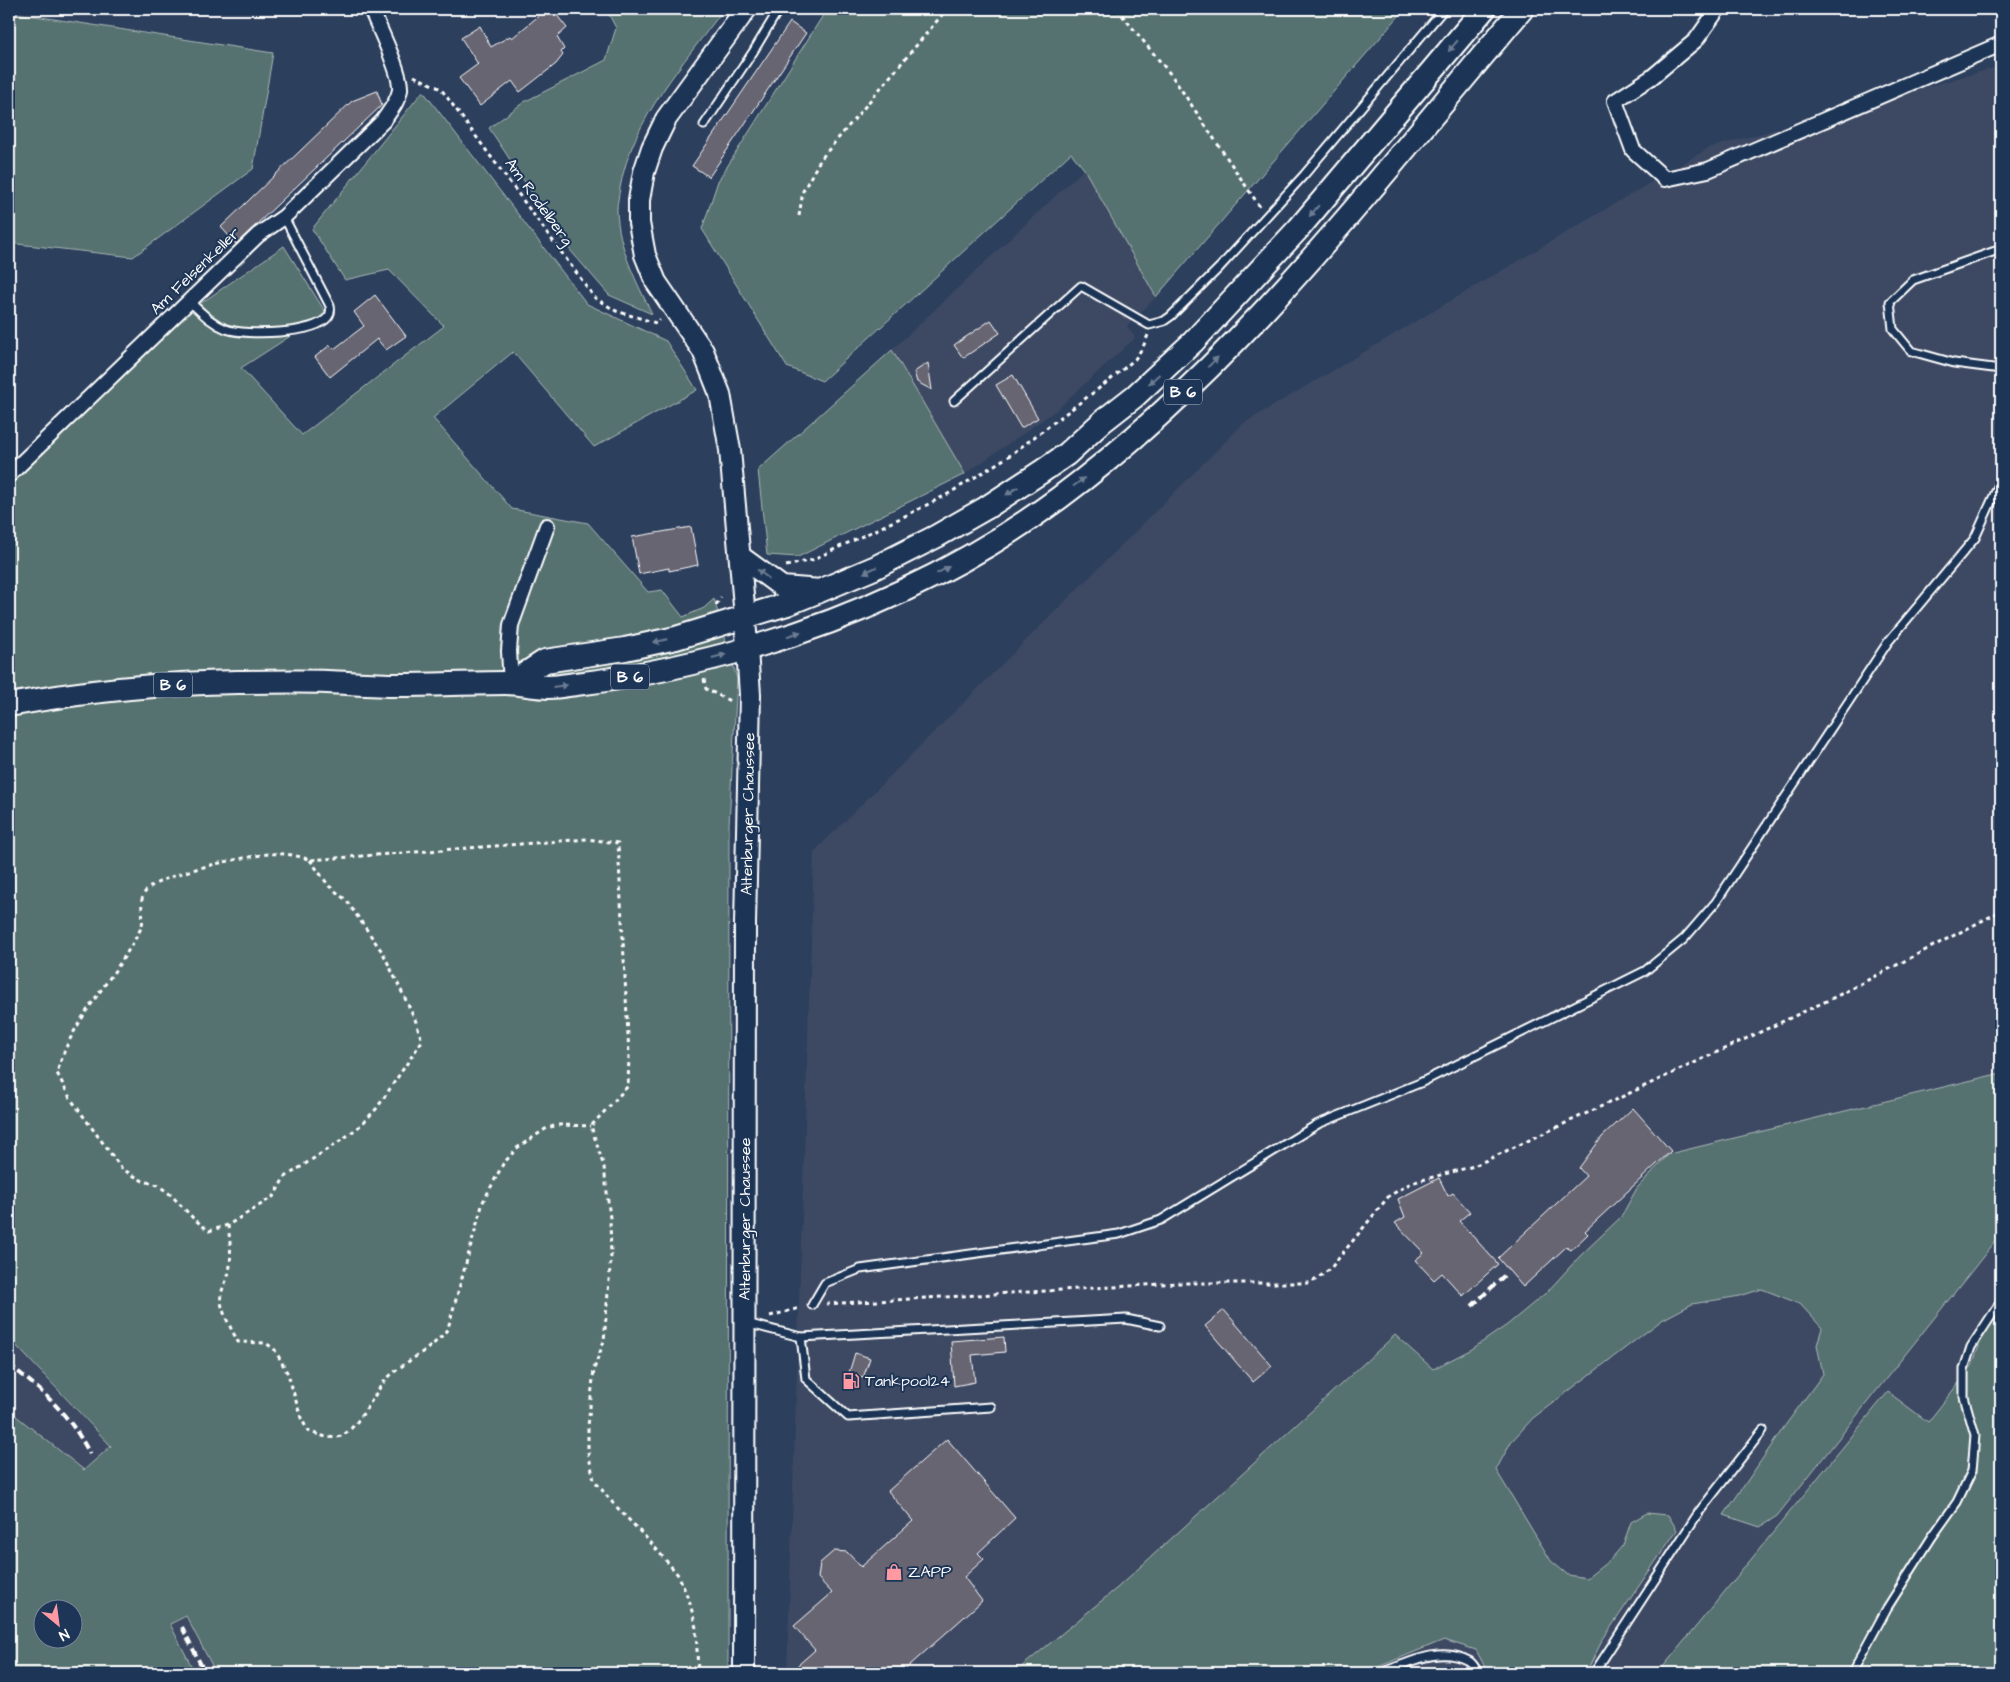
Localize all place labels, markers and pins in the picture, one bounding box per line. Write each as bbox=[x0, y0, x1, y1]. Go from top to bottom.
place label: Tankpool24 bbox=[865, 1370, 951, 1392]
fuel station icon: Tankpool24 bbox=[841, 1371, 861, 1391]
place label: ZAPP bbox=[908, 1561, 951, 1583]
shop icon: ZAPP bbox=[884, 1562, 904, 1582]

